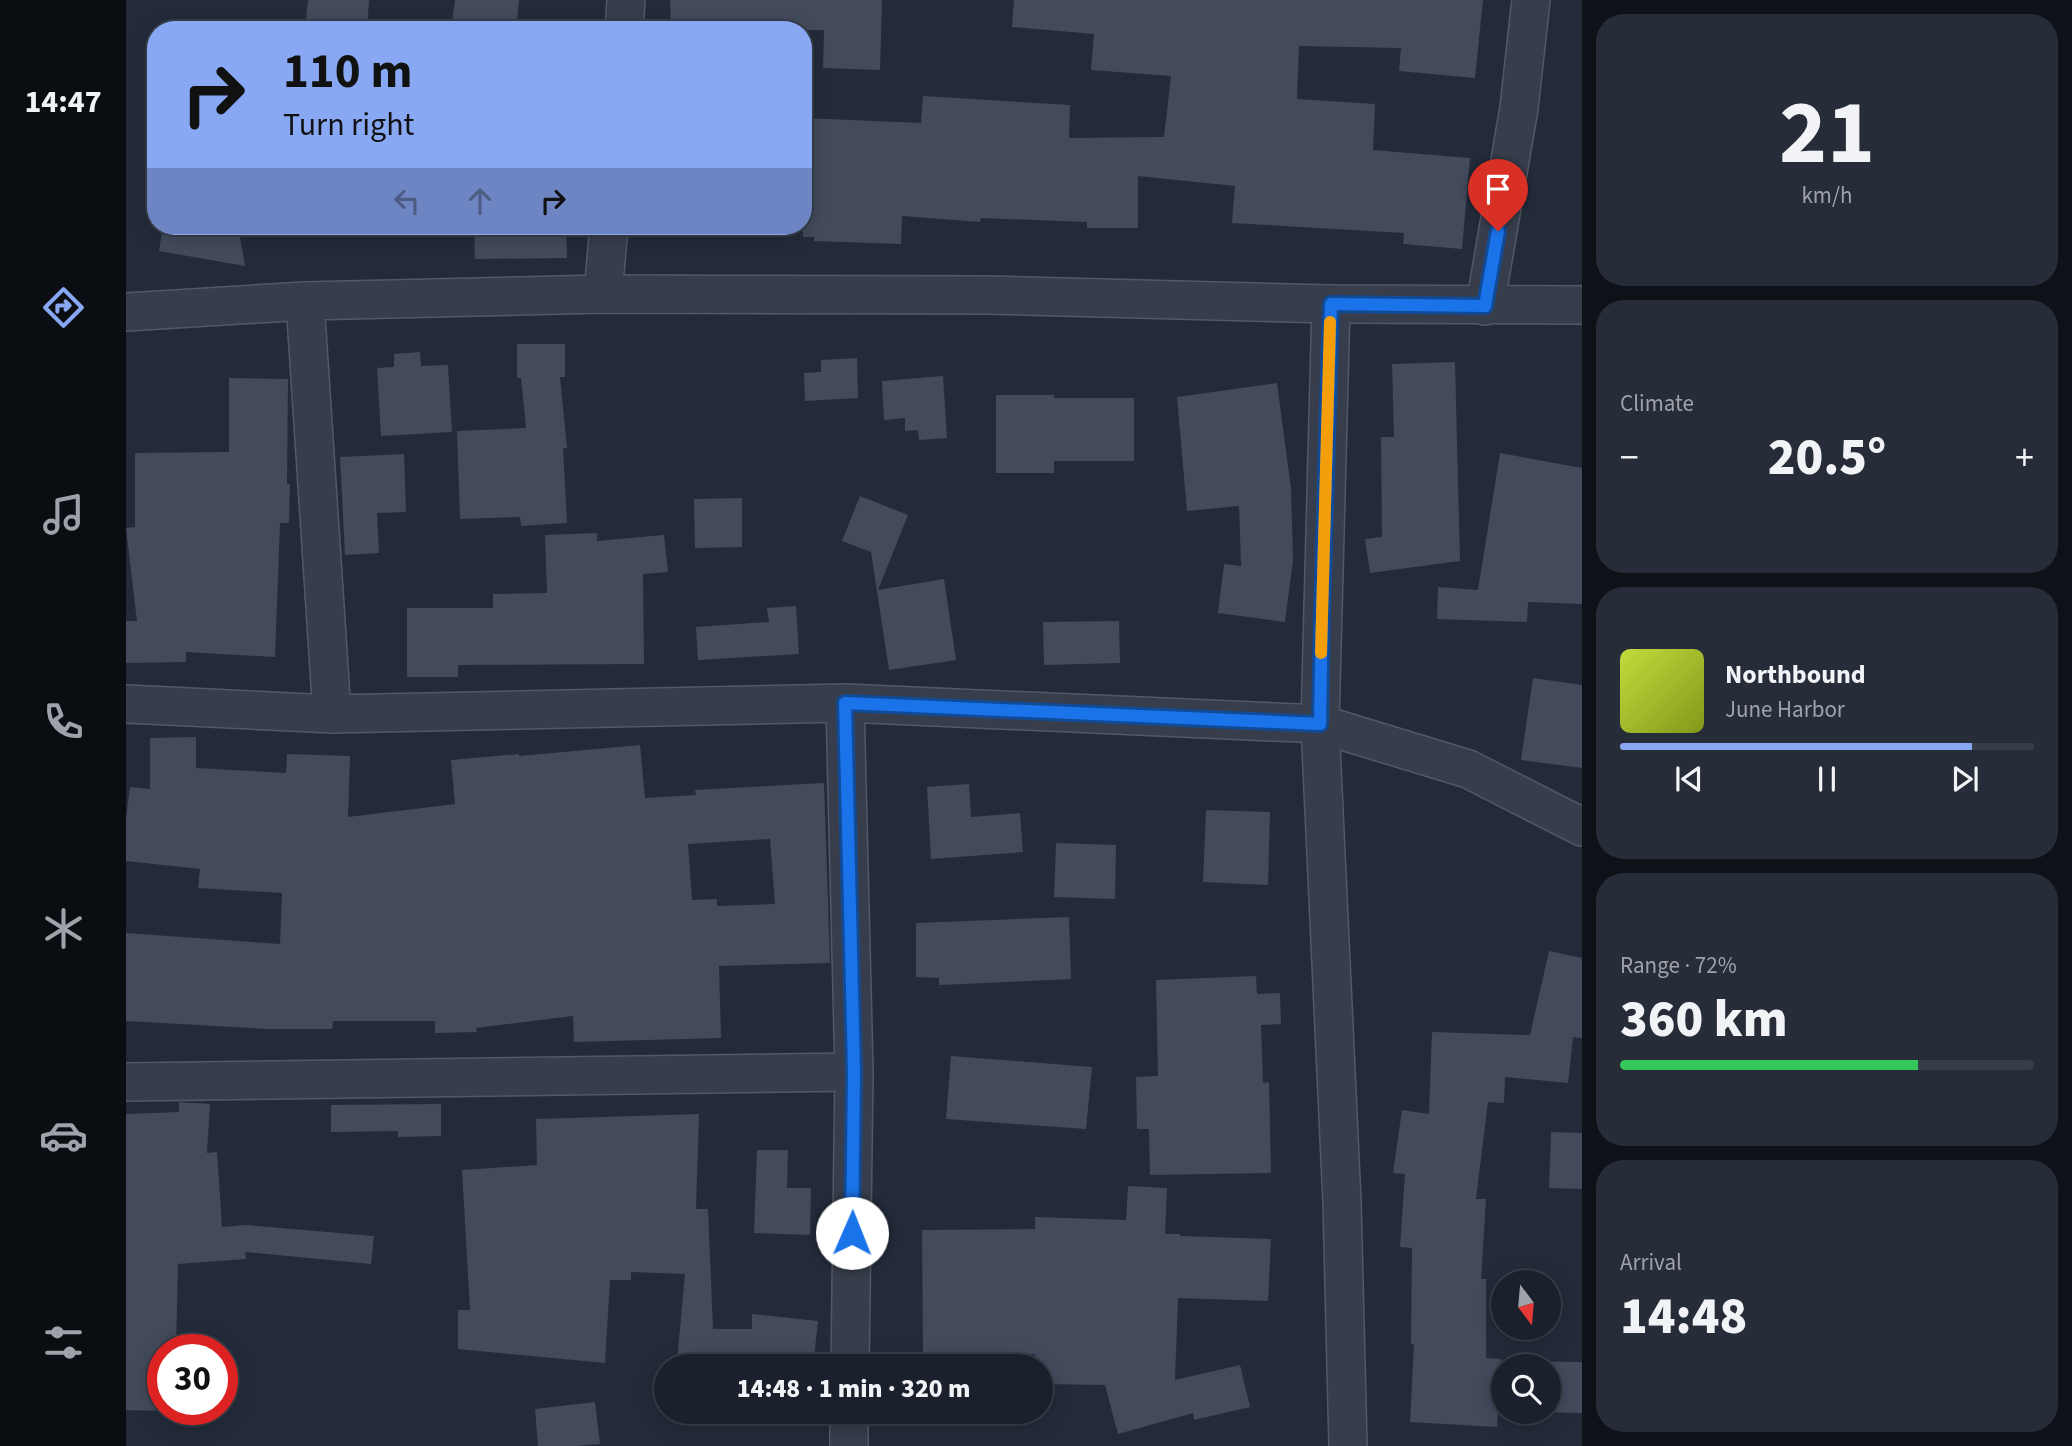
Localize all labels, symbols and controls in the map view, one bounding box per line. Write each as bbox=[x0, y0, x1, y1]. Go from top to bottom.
text: 110 m bbox=[283, 37, 412, 107]
icon: right bbox=[168, 49, 259, 140]
text: 21 bbox=[1779, 69, 1875, 198]
text: 14:47 bbox=[24, 79, 102, 125]
text: Turn right bbox=[283, 102, 414, 148]
pin bbox=[1468, 159, 1528, 231]
icon: arrive bbox=[1479, 170, 1517, 208]
text: km/h bbox=[1801, 179, 1853, 212]
icon: left bbox=[388, 182, 426, 220]
icon: ahead bbox=[461, 182, 499, 220]
icon: right bbox=[534, 182, 572, 220]
icon: directions bbox=[39, 283, 88, 332]
text: Climate bbox=[1620, 387, 1694, 420]
text: 20.5° bbox=[1768, 421, 1886, 495]
text: − bbox=[1620, 431, 1639, 485]
text: + bbox=[2015, 431, 2034, 485]
icon: music bbox=[39, 490, 88, 539]
text: Northbound bbox=[1725, 656, 1866, 693]
text: June Harbor bbox=[1725, 693, 1845, 726]
icon: phone bbox=[39, 697, 88, 746]
icon: previous bbox=[1670, 760, 1708, 798]
icon: pause bbox=[1808, 760, 1846, 798]
icon: next bbox=[1946, 760, 1984, 798]
icon: climate bbox=[39, 904, 88, 953]
text: Range · 72% bbox=[1620, 949, 1737, 982]
text: 360 km bbox=[1620, 983, 1788, 1057]
icon: car bbox=[39, 1111, 88, 1160]
position arrow bbox=[815, 1196, 889, 1270]
text: Arrival bbox=[1620, 1246, 1682, 1279]
north arrow bbox=[1491, 1270, 1561, 1340]
map controls bbox=[1491, 1270, 1561, 1424]
text: 14:48 bbox=[1620, 1280, 1747, 1354]
icon: filters bbox=[39, 1318, 88, 1367]
speed limit sign: 30 bbox=[147, 1334, 238, 1425]
button: search bbox=[1491, 1354, 1561, 1424]
text: 14:48 · 1 min · 320 m bbox=[737, 1370, 970, 1407]

